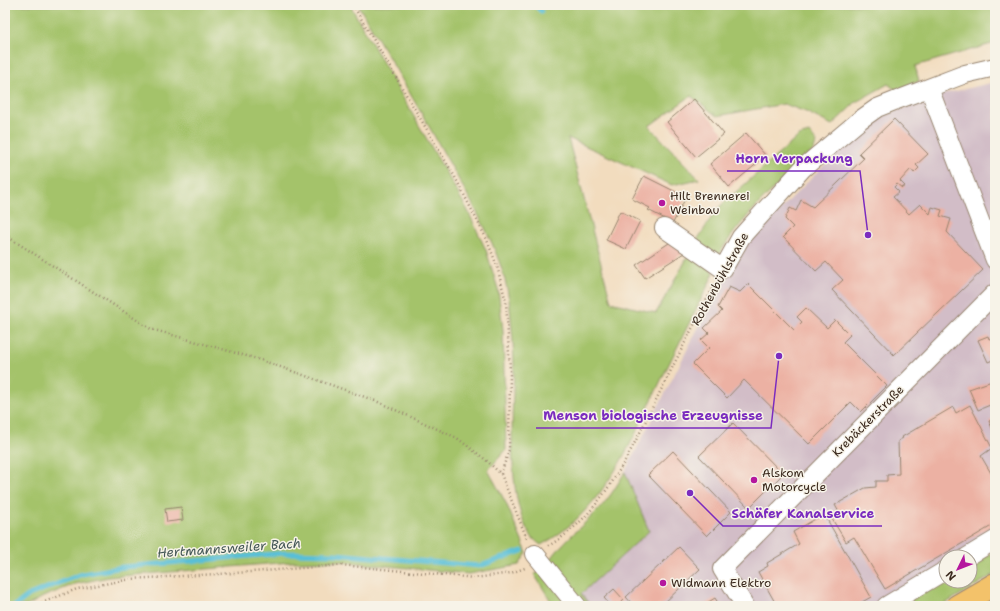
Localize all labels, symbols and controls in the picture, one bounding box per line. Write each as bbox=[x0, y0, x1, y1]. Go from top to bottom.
callout: Horn Verpackung bbox=[727, 146, 860, 171]
text: Horn Verpackung bbox=[735, 150, 853, 167]
place label: Hilt Brennerei Weinbau bbox=[670, 188, 750, 218]
marker: Hilt Brennerei Weinbau bbox=[657, 198, 667, 208]
street label: Rothenbühlstraße bbox=[688, 229, 752, 329]
street label: Krebäckerstraße bbox=[829, 382, 907, 460]
callout: Menson biologische Erzeugnisse bbox=[536, 403, 771, 428]
text: Menson biologische Erzeugnisse bbox=[543, 407, 763, 424]
place label: Alskom Motorcycle bbox=[762, 465, 826, 495]
marker: Alskom Motorcycle bbox=[749, 475, 759, 485]
callout: Schäfer Kanalservice bbox=[723, 501, 882, 526]
text: Schäfer Kanalservice bbox=[732, 505, 875, 522]
water label: Hertmannsweiler Bach bbox=[157, 534, 301, 562]
north arrow bbox=[938, 549, 978, 589]
text: N bbox=[942, 567, 960, 584]
place label: Widmann Elektro bbox=[671, 575, 771, 591]
marker: Widmann Elektro bbox=[658, 578, 668, 588]

